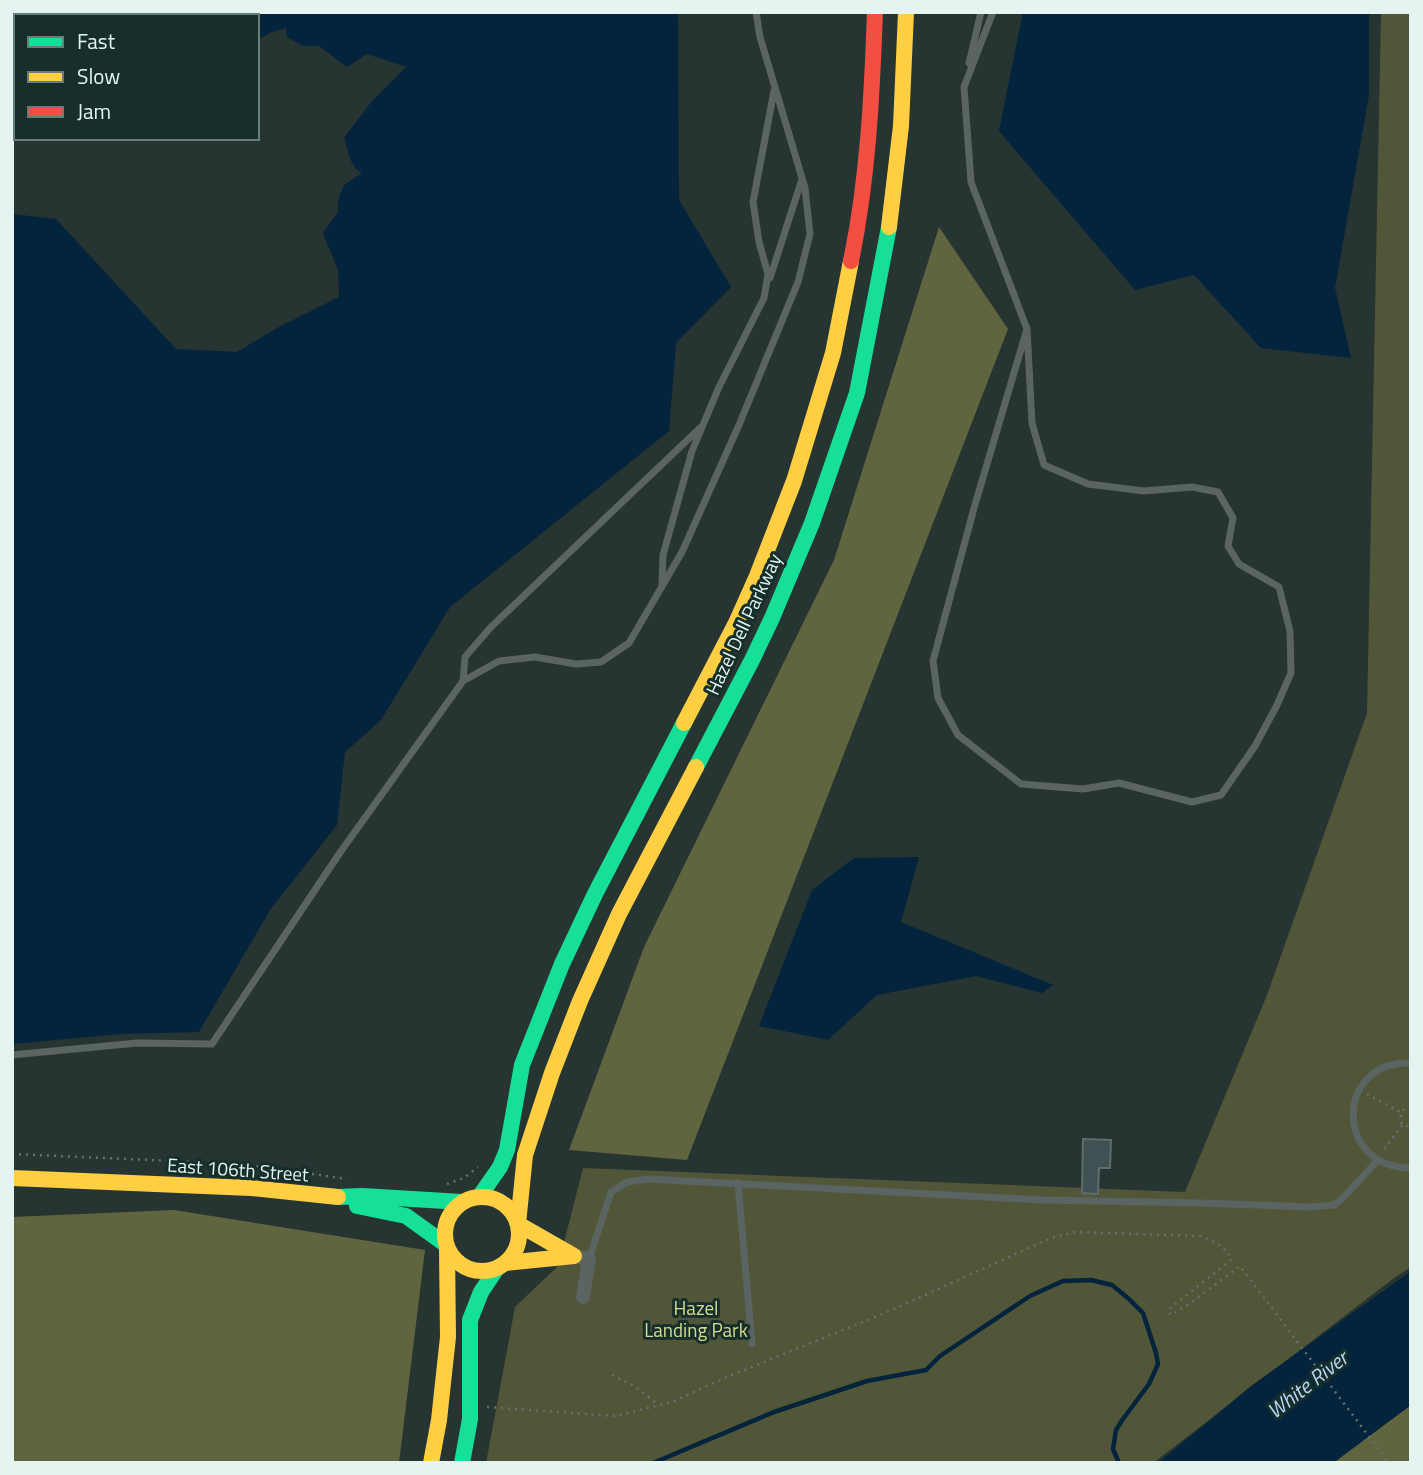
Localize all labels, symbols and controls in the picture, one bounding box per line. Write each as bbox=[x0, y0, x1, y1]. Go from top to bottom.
legend bbox=[14, 14, 259, 140]
text: Fast bbox=[77, 25, 116, 57]
text: Slow bbox=[77, 60, 120, 92]
text: Jam bbox=[77, 95, 111, 127]
street label: Hazel Dell Parkway bbox=[697, 548, 789, 700]
street label: East 106th Street bbox=[166, 1150, 310, 1188]
park label: Hazel Landing Park bbox=[644, 1293, 748, 1344]
water label: White River bbox=[1260, 1341, 1356, 1426]

